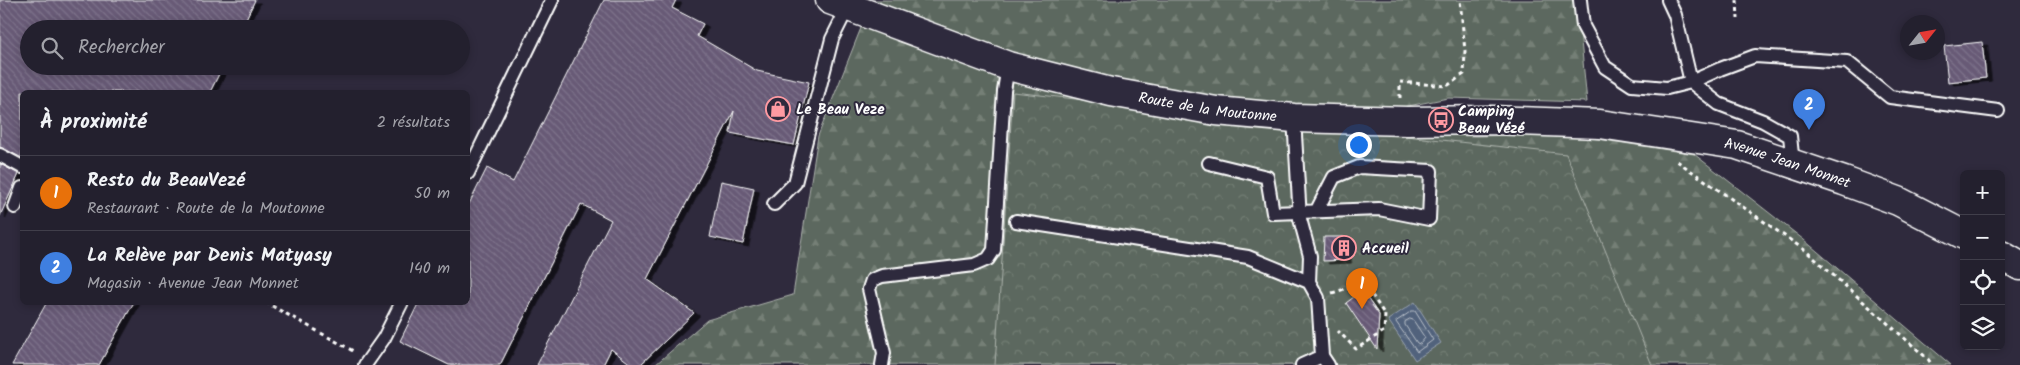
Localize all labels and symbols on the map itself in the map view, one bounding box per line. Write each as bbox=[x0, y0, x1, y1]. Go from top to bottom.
north arrow bbox=[1900, 15, 1945, 60]
street label: Route de la Moutonne bbox=[1136, 86, 1278, 129]
pin: 2 bbox=[1793, 89, 1825, 130]
shop icon: Le Beau Veze bbox=[765, 96, 791, 122]
place label: Le Beau Veze bbox=[796, 98, 885, 122]
place label: Camping Beau Vézé bbox=[1458, 100, 1525, 141]
bus stop icon: Camping Beau Vézé bbox=[1428, 107, 1454, 133]
your location bbox=[1346, 132, 1372, 158]
street label: Avenue Jean Monnet bbox=[1722, 132, 1854, 195]
building icon: Accueil bbox=[1331, 235, 1357, 261]
place label: Accueil bbox=[1362, 237, 1409, 261]
pin: 1 bbox=[1346, 268, 1378, 309]

